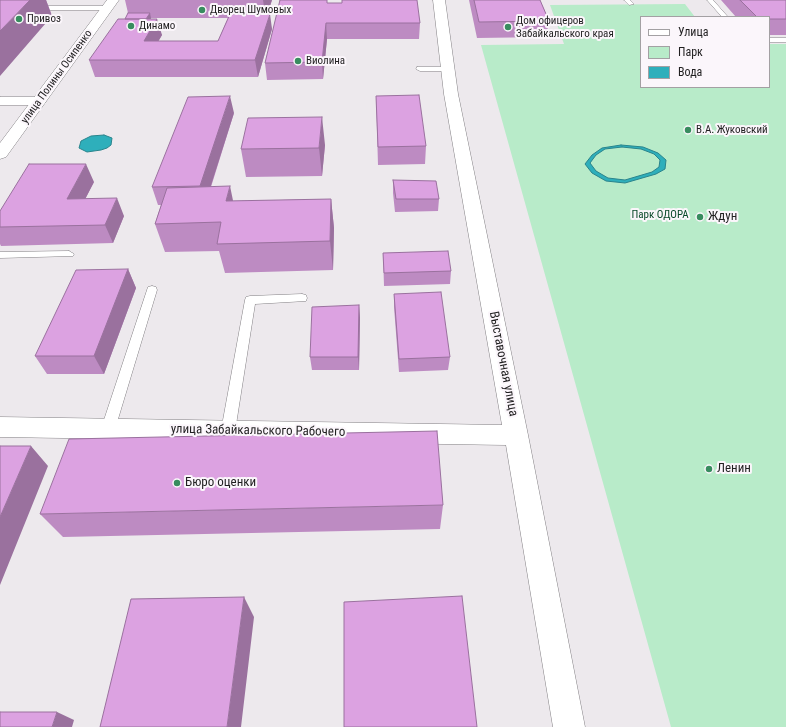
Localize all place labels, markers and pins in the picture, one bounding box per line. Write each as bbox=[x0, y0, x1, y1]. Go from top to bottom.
place label: Дворец Шумовых bbox=[210, 3, 291, 17]
marker: Дворец Шумовых bbox=[197, 5, 207, 15]
place label: Привоз bbox=[27, 12, 61, 26]
marker: Привоз bbox=[14, 14, 24, 24]
place label: Дом офицеров Забайкальского края bbox=[516, 14, 614, 40]
place label: Динамо bbox=[139, 19, 175, 33]
marker: Динамо bbox=[126, 21, 136, 31]
marker: Дом офицеров Забайкальского края bbox=[503, 22, 513, 32]
place label: Виолина bbox=[306, 54, 345, 68]
marker: Виолина bbox=[293, 56, 303, 66]
place label: В.А. Жуковский bbox=[696, 123, 768, 137]
marker: В.А. Жуковский bbox=[683, 125, 693, 135]
place label: Ждун bbox=[708, 209, 737, 225]
marker: Ждун bbox=[695, 212, 705, 222]
place label: Ленин bbox=[717, 461, 751, 477]
marker: Ленин bbox=[704, 464, 714, 474]
place label: Бюро оценки bbox=[185, 475, 256, 491]
marker: Бюро оценки bbox=[172, 478, 182, 488]

